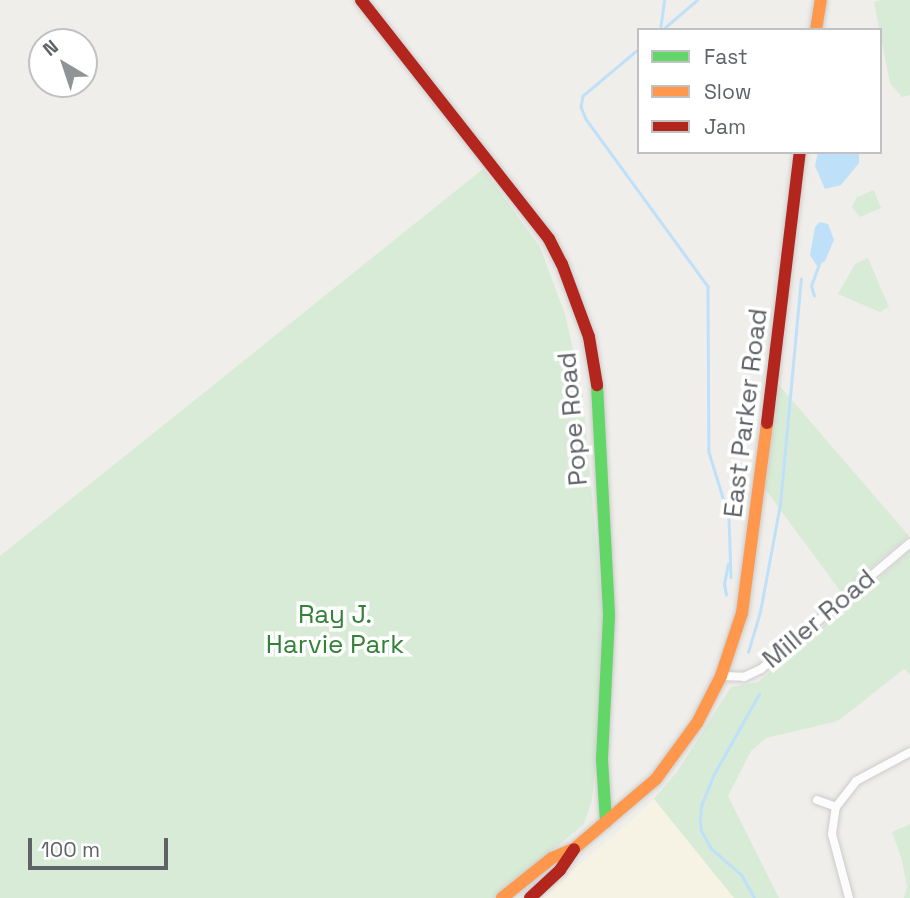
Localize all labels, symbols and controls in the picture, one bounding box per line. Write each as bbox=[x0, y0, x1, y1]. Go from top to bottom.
north arrow bbox=[28, 28, 98, 98]
legend bbox=[637, 28, 882, 154]
text: N bbox=[38, 34, 64, 62]
text: Fast bbox=[704, 43, 748, 70]
text: Slow bbox=[704, 78, 752, 105]
text: Jam bbox=[704, 113, 746, 140]
street label: East Parker Road bbox=[718, 307, 774, 519]
street label: Pope Road bbox=[552, 351, 594, 487]
street label: Miller Road bbox=[756, 563, 882, 675]
park label: Ray J. Harvie Park bbox=[266, 599, 404, 660]
scale bar bbox=[32, 824, 172, 868]
text: 100 m bbox=[41, 836, 100, 863]

